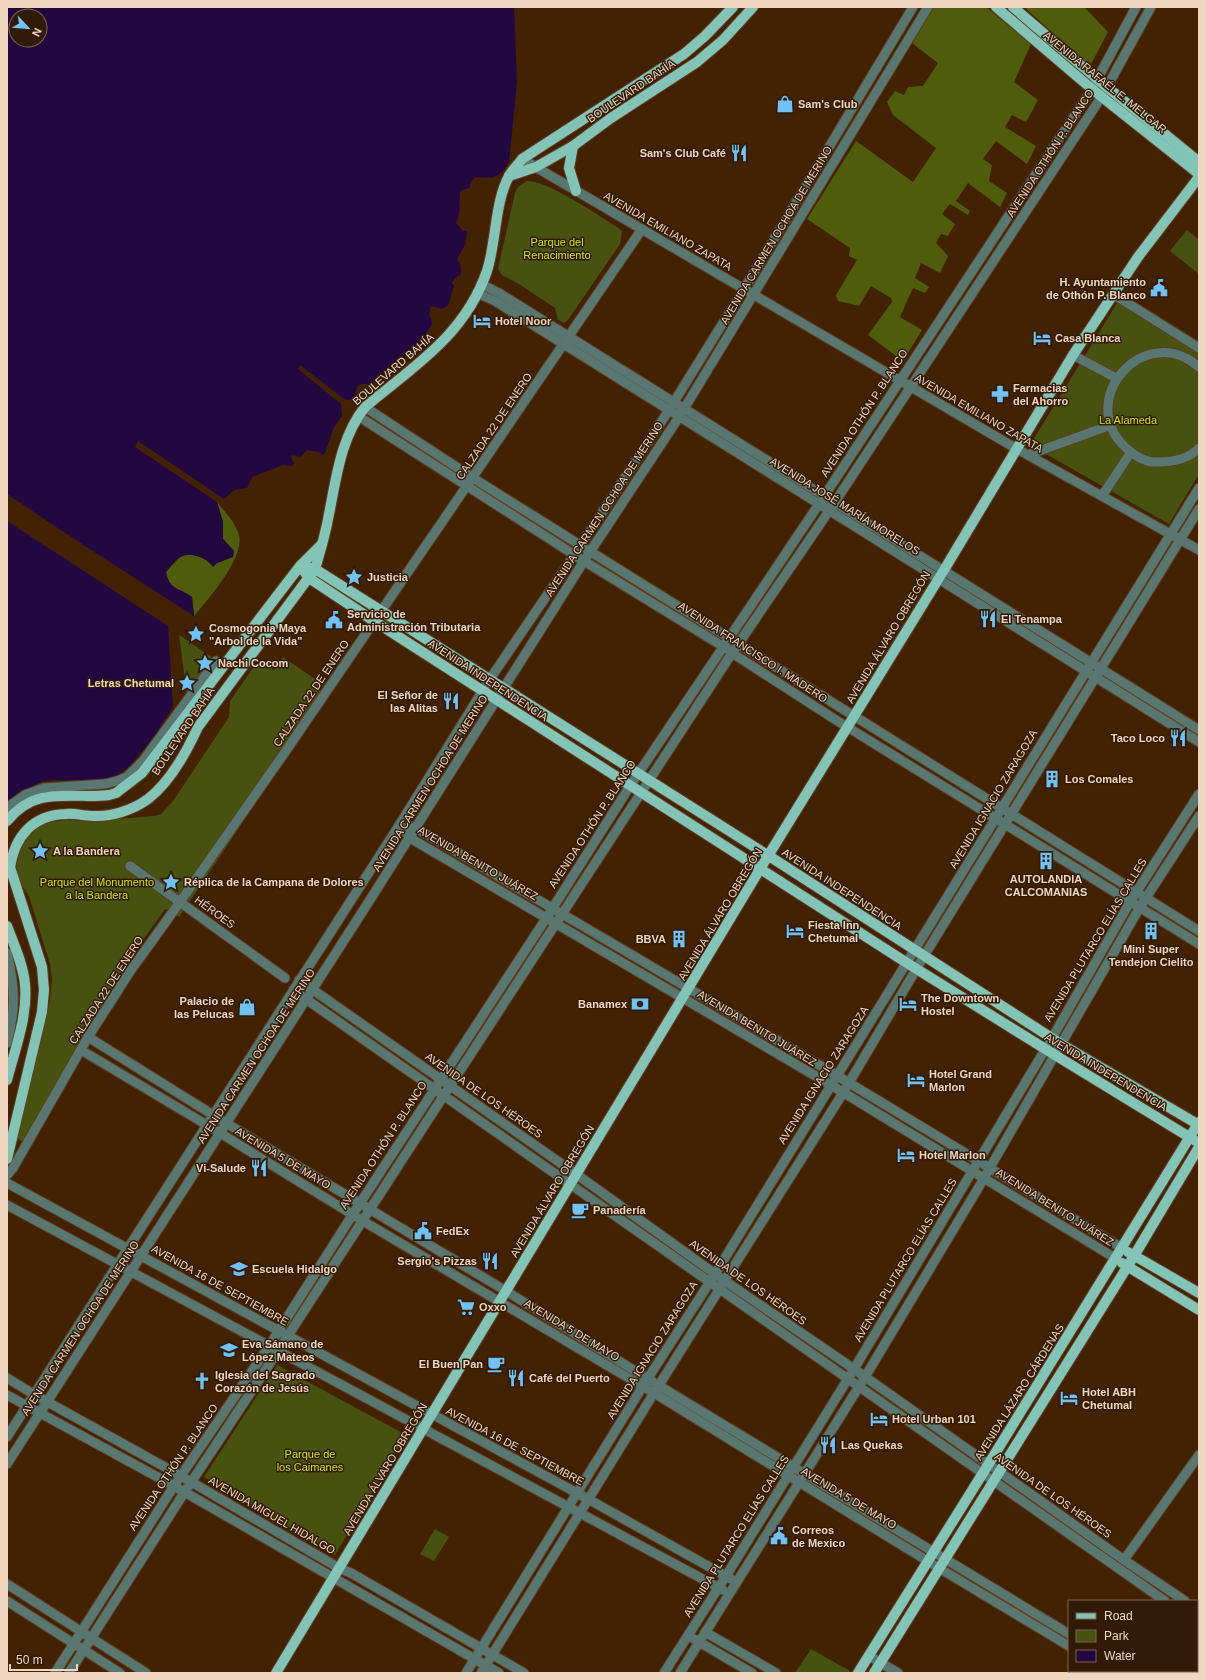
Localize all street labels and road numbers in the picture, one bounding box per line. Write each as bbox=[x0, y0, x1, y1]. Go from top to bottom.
street label: AVENIDA RAFAÉL E. MELGAR bbox=[1041, 29, 1169, 135]
street label: BOULEVARD BAHÍA bbox=[585, 57, 678, 125]
street label: AVENIDA OTHÓN P. BLANCO bbox=[1004, 86, 1096, 219]
street label: AVENIDA CARMEN OCHOA DE MERINO bbox=[718, 143, 834, 326]
street label: AVENIDA EMILIANO ZAPATA bbox=[602, 189, 735, 273]
street label: BOULEVARD BAHÍA bbox=[350, 330, 436, 407]
street label: AVENIDA OTHÓN P. BLANCO bbox=[818, 346, 910, 479]
street label: CALZADA 22 DE ENERO bbox=[454, 370, 534, 482]
street label: AVENIDA EMILIANO ZAPATA bbox=[913, 371, 1046, 455]
street label: AVENIDA CARMEN OCHOA DE MERINO bbox=[543, 419, 665, 599]
street label: AVENIDA JOSÉ MARÍA MORELOS bbox=[768, 455, 922, 557]
street label: AVENIDA ÁLVARO OBREGÓN bbox=[844, 569, 932, 705]
street label: AVENIDA FRANCISCO I. MADERO bbox=[676, 599, 830, 705]
street label: CALZADA 22 DE ENERO bbox=[271, 637, 351, 749]
street label: AVENIDA INDEPENDENCIA bbox=[426, 637, 551, 724]
street label: BOULEVARD BAHÍA bbox=[149, 684, 217, 777]
street label: AVENIDA CARMEN OCHOA DE MERINO bbox=[370, 692, 490, 873]
street label: AVENIDA IGNACIO ZARAGOZA bbox=[947, 727, 1040, 871]
street label: AVENIDA OTHÓN P. BLANCO bbox=[546, 757, 638, 890]
street label: AVENIDA BENITO JUÁREZ bbox=[416, 824, 540, 902]
street label: AVENIDA ÁLVARO OBREGÓN bbox=[676, 846, 764, 982]
street label: AVENIDA INDEPENDENCIA bbox=[780, 846, 905, 933]
street label: AVENIDA PLUTARCO ELÍAS CALLES bbox=[1041, 856, 1149, 1024]
street label: HÉROES bbox=[193, 893, 237, 931]
street label: CALZADA 22 DE ENERO bbox=[67, 934, 146, 1046]
street label: AVENIDA CARMEN OCHOA DE MERINO bbox=[195, 966, 317, 1146]
street label: AVENIDA BENITO JUÁREZ bbox=[695, 988, 819, 1068]
street label: AVENIDA IGNACIO ZARAGOZA bbox=[776, 1003, 871, 1146]
street label: AVENIDA INDEPENDENCIA bbox=[1043, 1031, 1170, 1114]
street label: AVENIDA DE LOS HÉROES bbox=[423, 1050, 545, 1140]
street label: AVENIDA OTHÓN P. BLANCO bbox=[337, 1078, 429, 1211]
street label: AVENIDA ÁLVARO OBREGÓN bbox=[508, 1123, 596, 1259]
street label: AVENIDA 5 DE MAYO bbox=[233, 1125, 333, 1191]
street label: AVENIDA BENITO JUÁREZ bbox=[994, 1166, 1116, 1248]
street label: AVENIDA PLUTARCO ELÍAS CALLES bbox=[851, 1176, 959, 1344]
street label: AVENIDA DE LOS HÉROES bbox=[687, 1237, 809, 1327]
street label: AVENIDA CARMEN OCHOA DE MERINO bbox=[19, 1238, 141, 1418]
street label: AVENIDA 16 DE SEPTIEMBRE bbox=[150, 1242, 290, 1328]
street label: AVENIDA IGNACIO ZARAGOZA bbox=[605, 1278, 700, 1421]
street label: AVENIDA 5 DE MAYO bbox=[522, 1297, 622, 1363]
street label: AVENIDA LÁZARO CÁRDENAS bbox=[972, 1322, 1066, 1462]
street label: AVENIDA OTHÓN P. BLANCO bbox=[126, 1401, 220, 1533]
street label: AVENIDA ÁLVARO OBREGÓN bbox=[341, 1401, 429, 1537]
street label: AVENIDA 16 DE SEPTIEMBRE bbox=[444, 1404, 586, 1488]
street label: AVENIDA DE LOS HÉROES bbox=[992, 1450, 1114, 1540]
street label: AVENIDA PLUTARCO ELÍAS CALLES bbox=[681, 1453, 791, 1619]
street label: AVENIDA 5 DE MAYO bbox=[799, 1465, 899, 1531]
street label: AVENIDA MIGUEL HIDALGO bbox=[207, 1474, 338, 1556]

